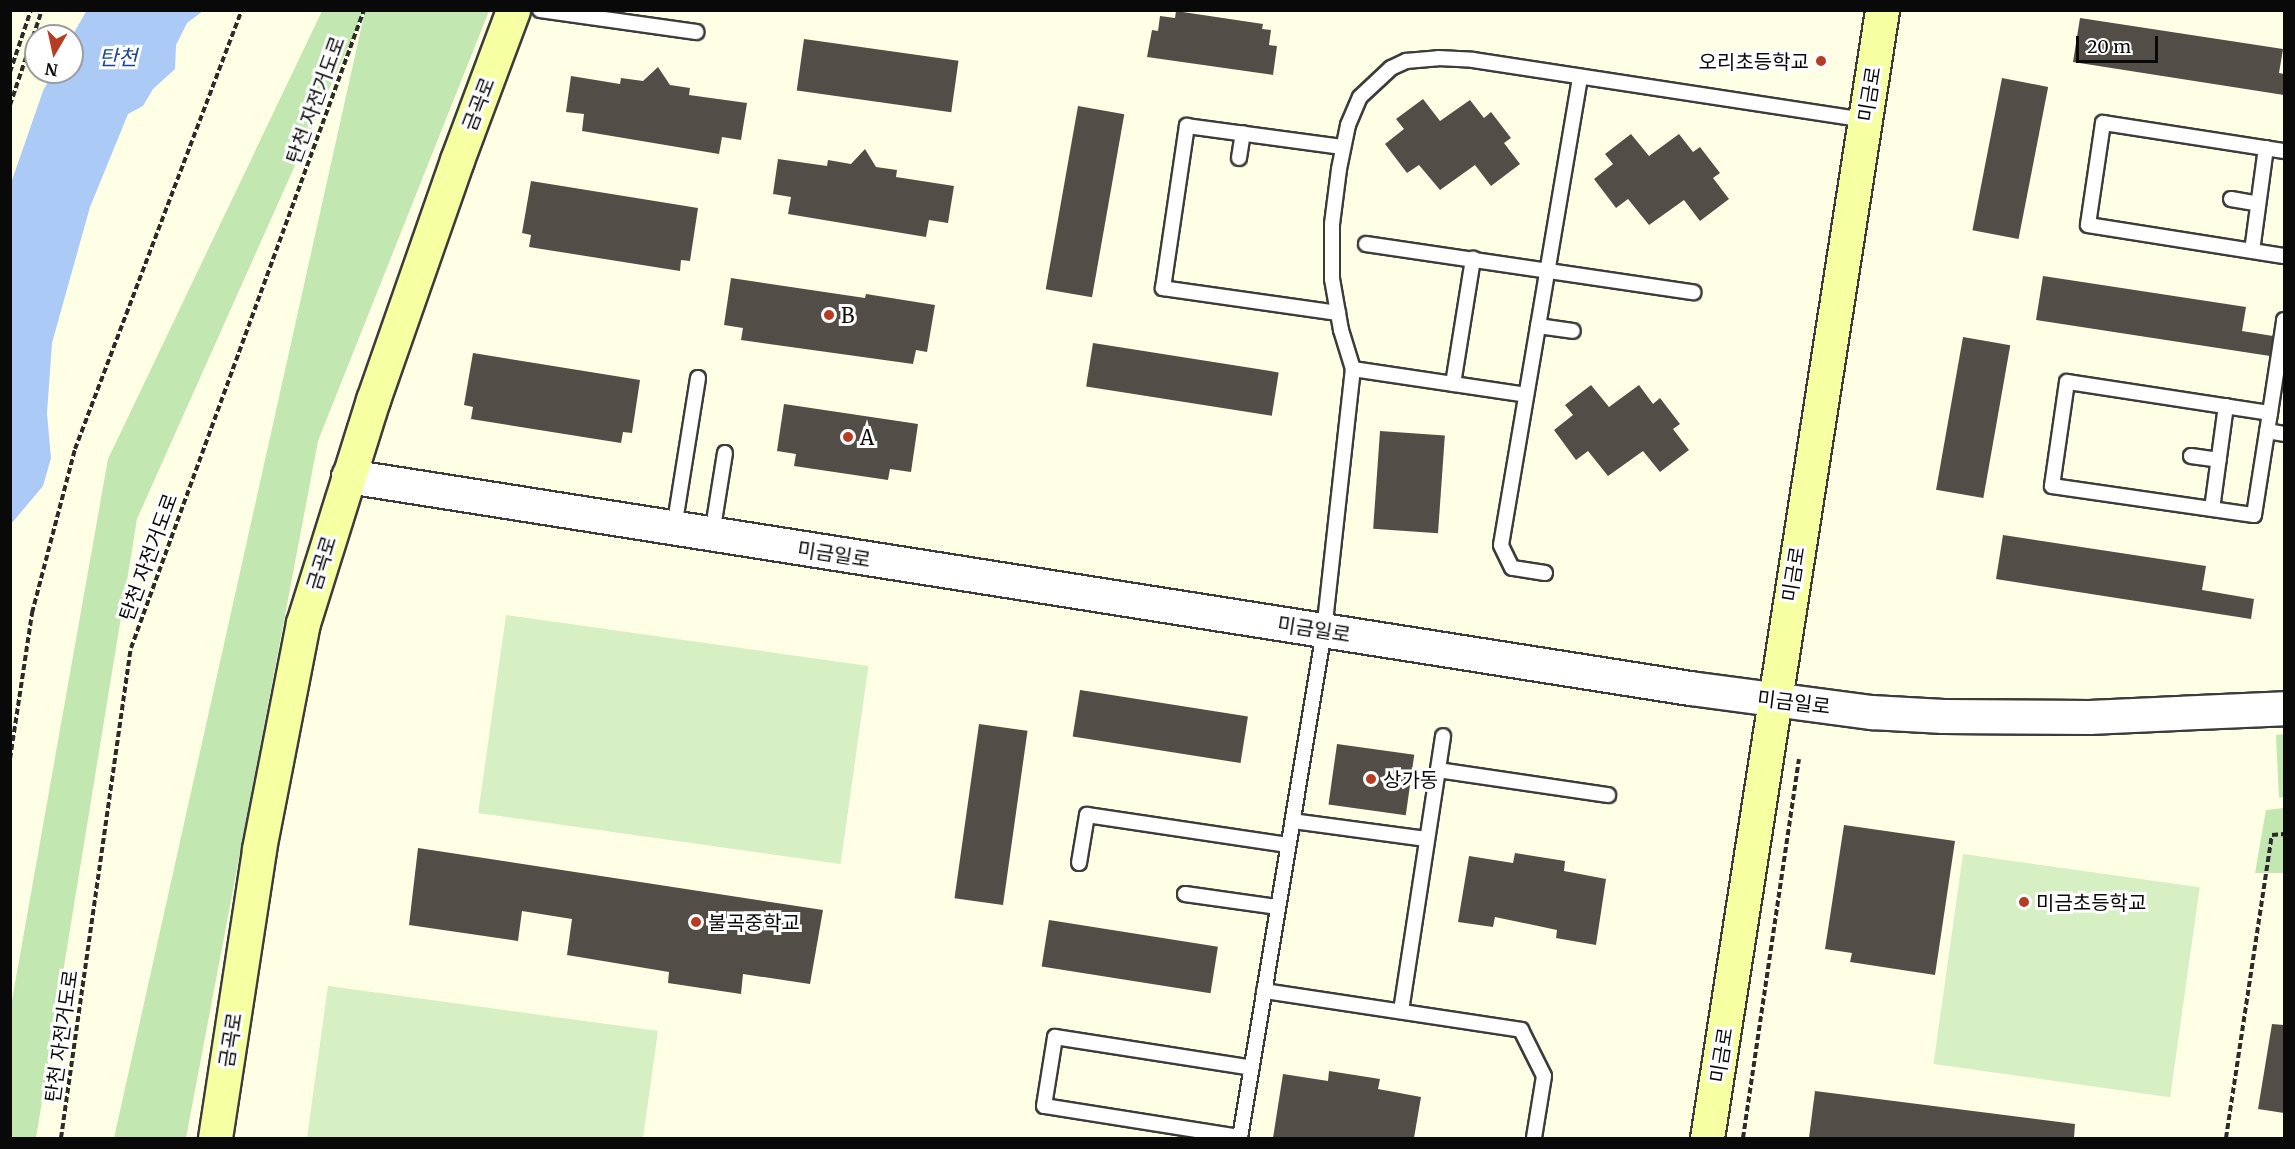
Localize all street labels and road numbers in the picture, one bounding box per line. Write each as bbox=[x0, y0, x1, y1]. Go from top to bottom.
street label: 탄천 자전거도로 bbox=[281, 33, 349, 167]
street label: 미금로 bbox=[1853, 65, 1885, 123]
street label: 금곡로 bbox=[457, 74, 499, 134]
street label: 탄천 자전거도로 bbox=[114, 490, 182, 624]
street label: 금곡로 bbox=[301, 533, 341, 593]
street label: 미금일로 bbox=[796, 536, 872, 572]
street label: 미금로 bbox=[1777, 545, 1809, 603]
street label: 미금일로 bbox=[1276, 611, 1352, 647]
street label: 미금일로 bbox=[1756, 686, 1832, 718]
street label: 탄천 자전거도로 bbox=[40, 968, 82, 1104]
street label: 금곡로 bbox=[214, 1011, 246, 1069]
street label: 미금로 bbox=[1705, 1026, 1737, 1084]

